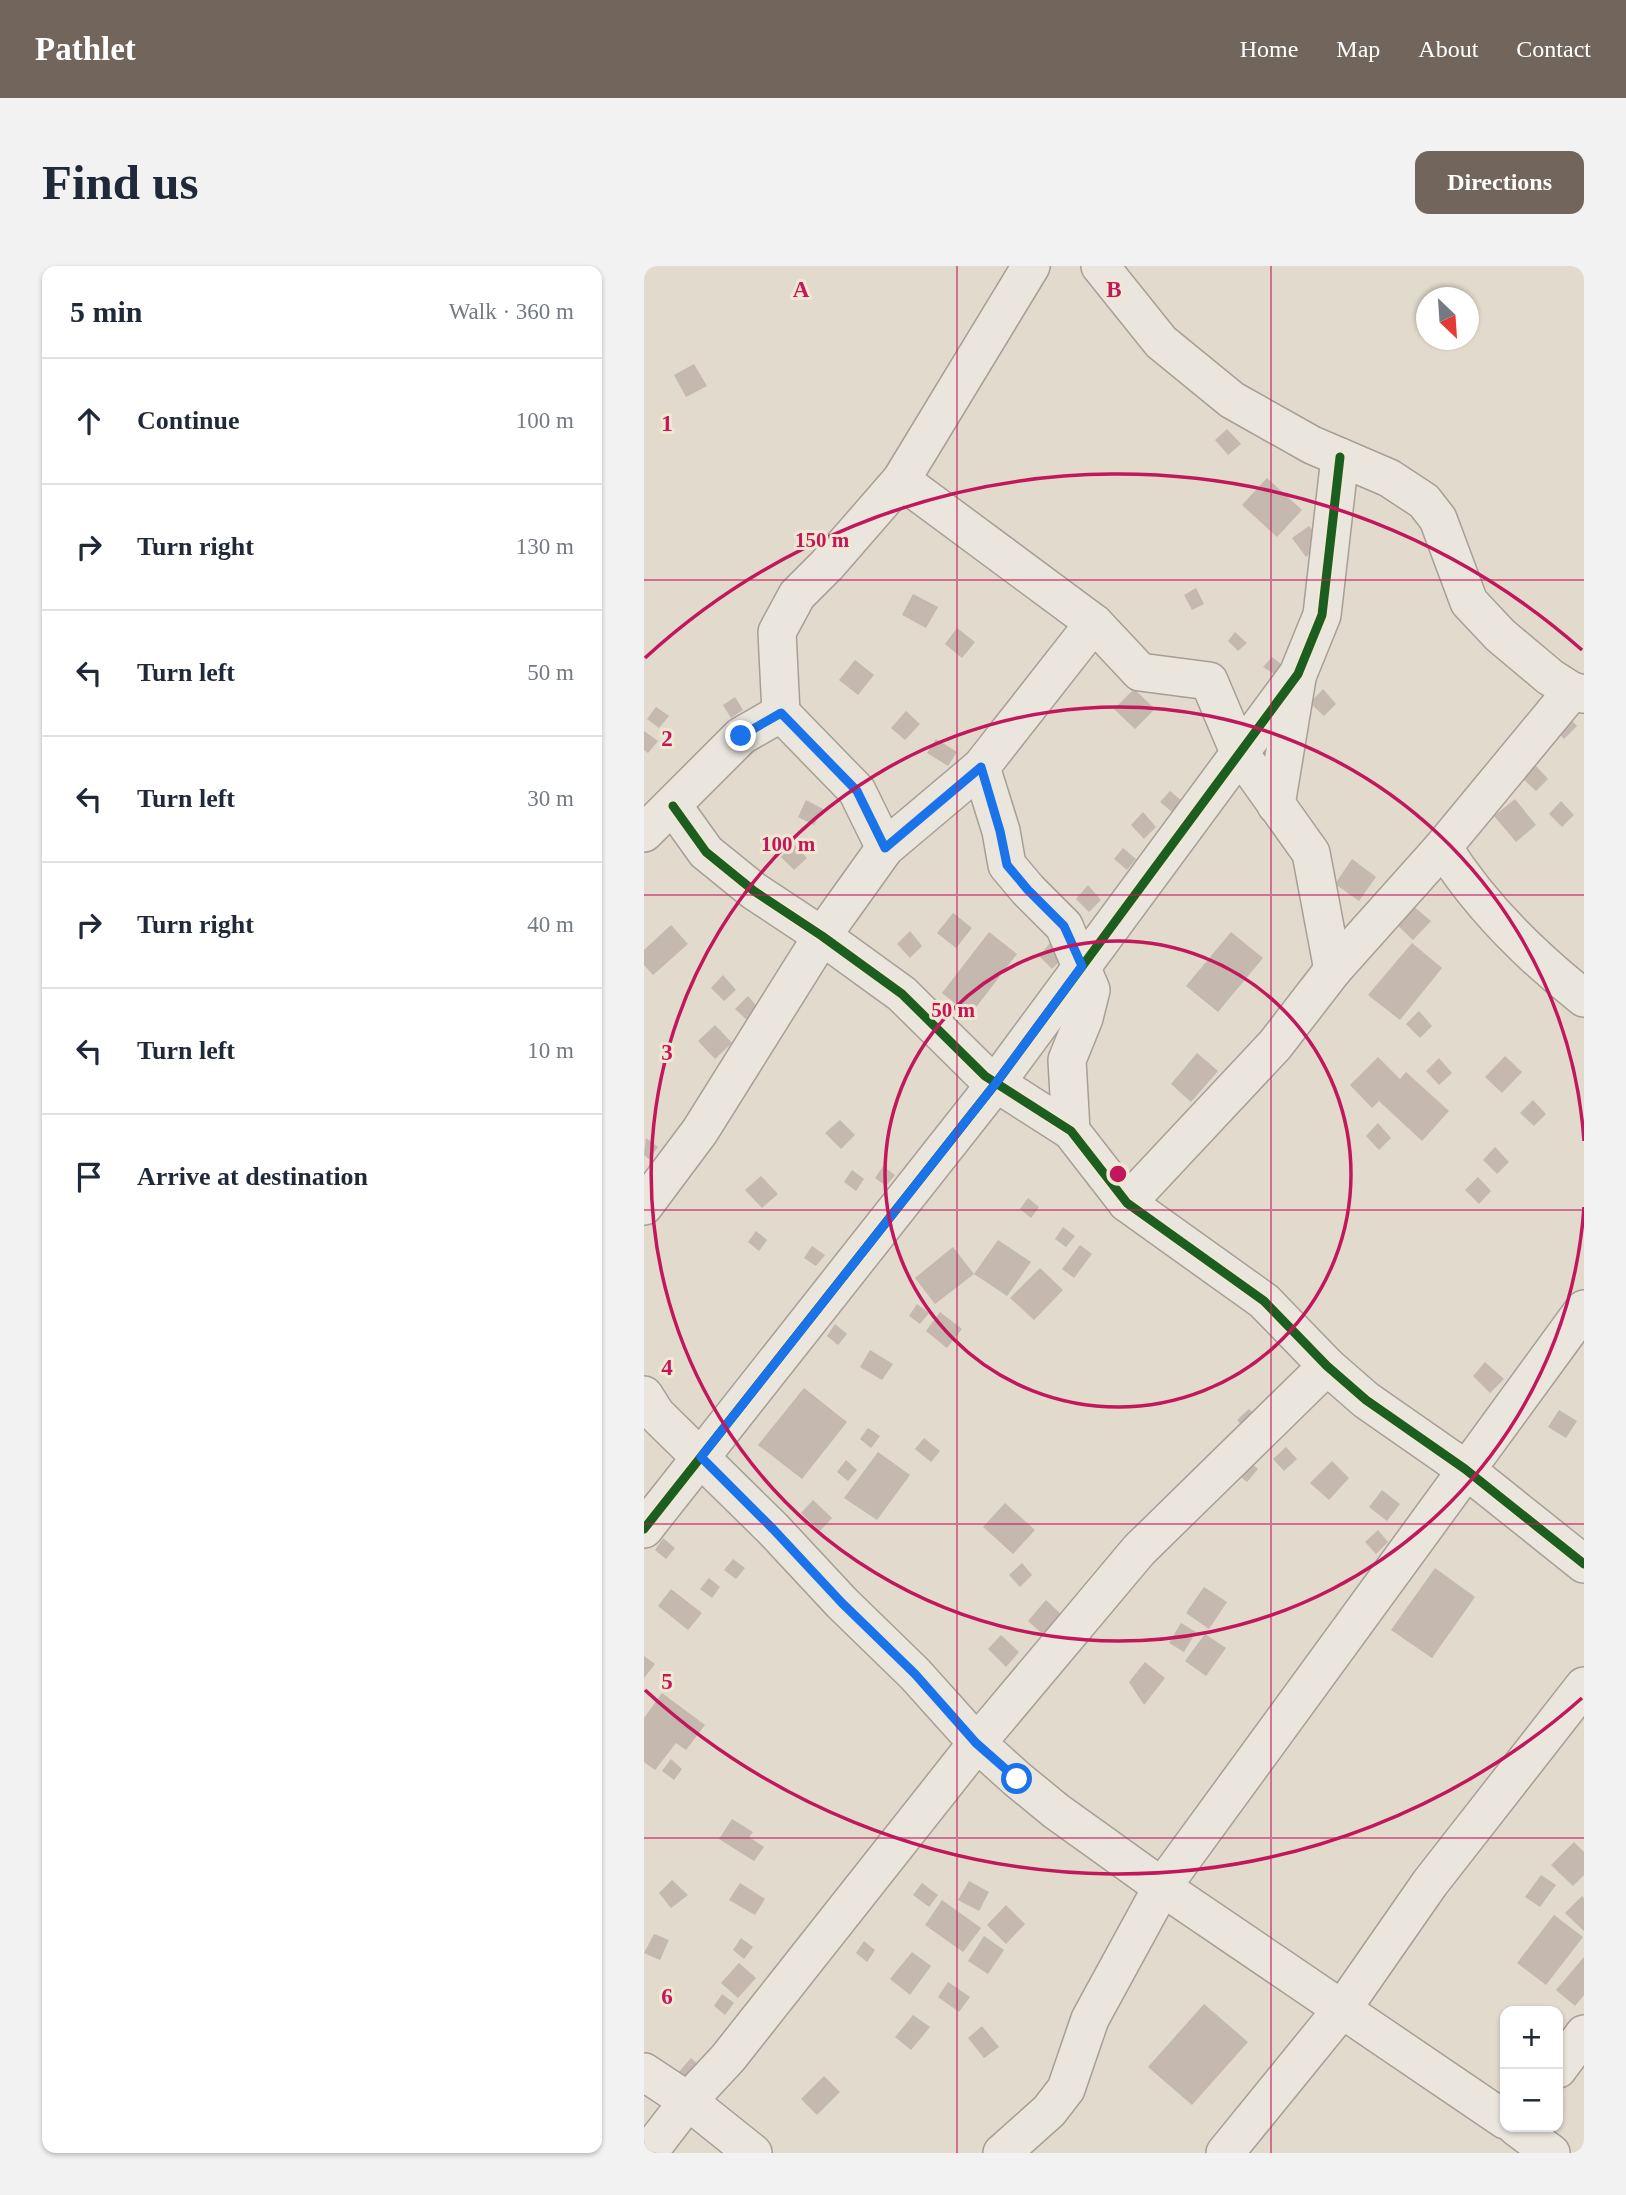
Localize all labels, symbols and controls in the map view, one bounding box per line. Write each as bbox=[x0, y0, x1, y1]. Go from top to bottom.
text: Pathlet bbox=[35, 31, 136, 67]
text: Home bbox=[1240, 36, 1298, 62]
text: Map bbox=[1336, 36, 1380, 62]
text: About bbox=[1418, 36, 1478, 62]
text: Contact bbox=[1516, 36, 1591, 62]
button: Directions bbox=[1415, 151, 1584, 214]
text: Find us bbox=[42, 155, 199, 210]
text: A bbox=[793, 277, 810, 302]
text: B bbox=[1106, 277, 1122, 302]
north arrow bbox=[1416, 287, 1479, 350]
text: 5 min bbox=[70, 295, 143, 328]
text: Walk · 360 m bbox=[449, 299, 574, 324]
icon: ahead bbox=[70, 402, 108, 440]
text: Continue bbox=[137, 406, 240, 435]
text: 100 m bbox=[516, 408, 574, 433]
text: 1 bbox=[661, 411, 673, 436]
icon: right bbox=[70, 528, 108, 566]
text: 150 m bbox=[795, 528, 850, 552]
text: Turn right bbox=[137, 532, 254, 561]
text: 130 m bbox=[516, 534, 574, 559]
icon: left bbox=[70, 654, 108, 692]
text: Turn left bbox=[137, 658, 235, 687]
text: 50 m bbox=[527, 660, 574, 685]
route end bbox=[725, 720, 756, 751]
text: 2 bbox=[661, 726, 673, 751]
icon: left bbox=[70, 780, 108, 818]
text: Turn left bbox=[137, 784, 235, 813]
text: 30 m bbox=[527, 786, 574, 811]
text: 100 m bbox=[761, 832, 816, 856]
icon: right bbox=[70, 906, 108, 944]
text: Turn right bbox=[137, 910, 254, 939]
text: 40 m bbox=[527, 912, 574, 937]
text: 50 m bbox=[931, 998, 975, 1022]
icon: left bbox=[70, 1032, 108, 1070]
text: Turn left bbox=[137, 1036, 235, 1065]
text: 10 m bbox=[527, 1038, 574, 1063]
text: 3 bbox=[661, 1040, 673, 1065]
icon: arrive bbox=[70, 1158, 108, 1196]
text: Arrive at destination bbox=[137, 1162, 368, 1191]
centre of rings bbox=[1106, 1162, 1130, 1186]
text: 4 bbox=[661, 1355, 673, 1380]
text: 5 bbox=[661, 1669, 673, 1694]
route start bbox=[1001, 1763, 1032, 1794]
text: 6 bbox=[661, 1984, 673, 2009]
map controls bbox=[1500, 2006, 1563, 2132]
button: + bbox=[1500, 2006, 1563, 2069]
button: − bbox=[1500, 2069, 1563, 2132]

